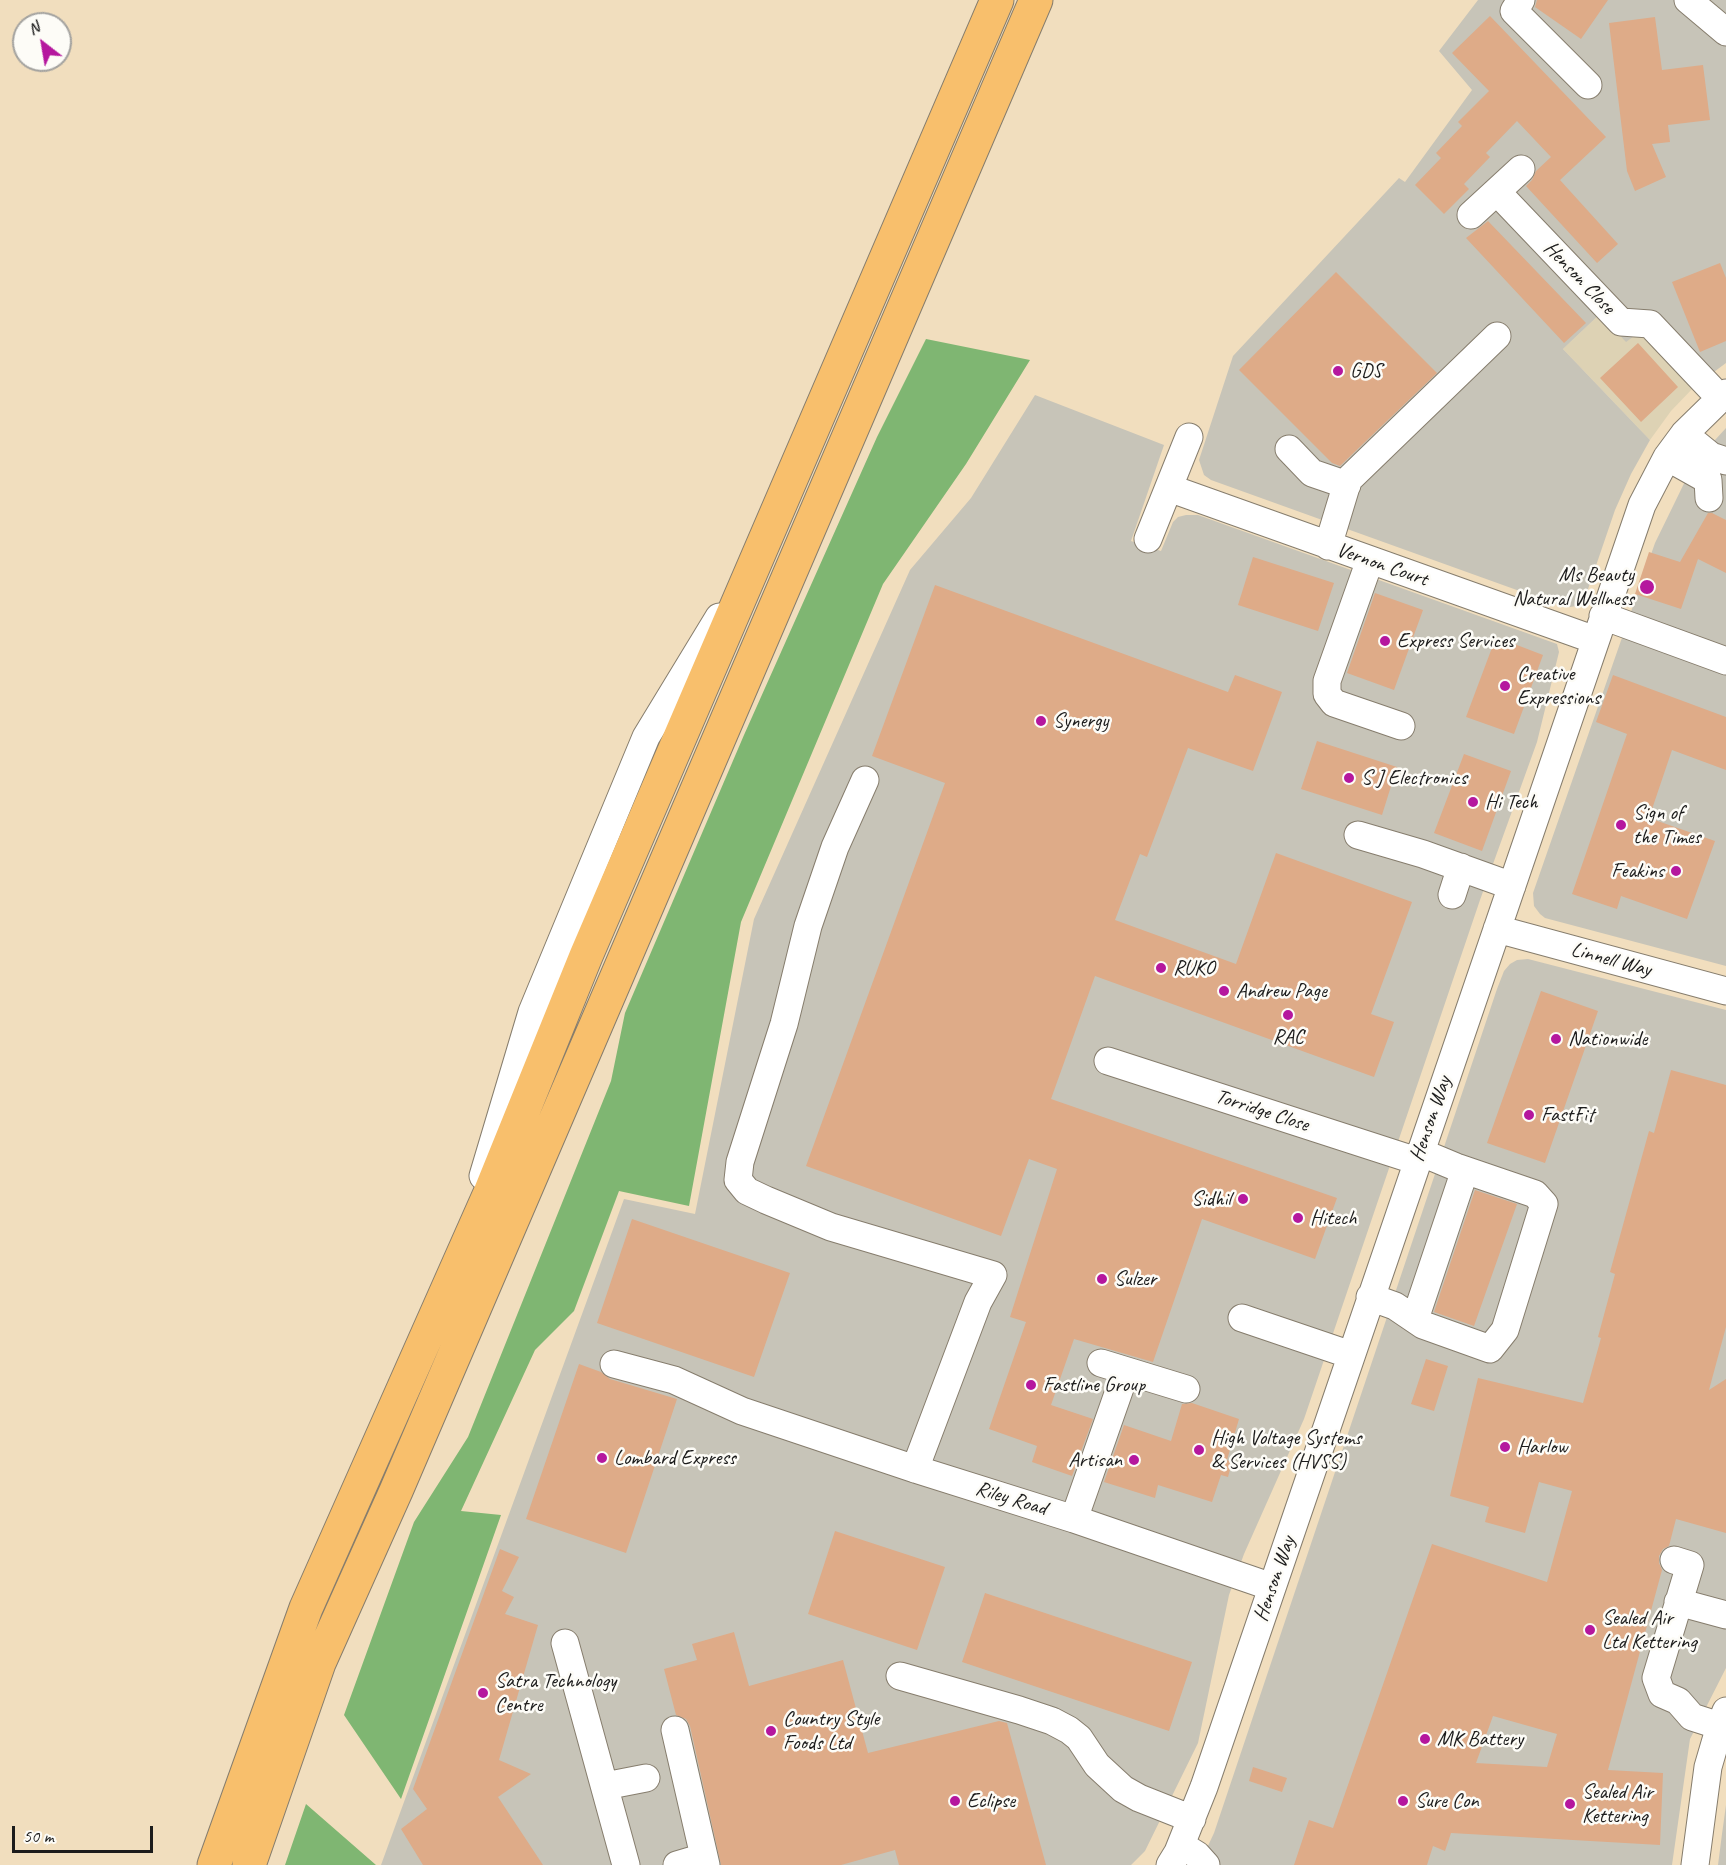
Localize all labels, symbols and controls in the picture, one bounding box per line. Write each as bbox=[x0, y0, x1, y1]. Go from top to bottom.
north arrow bbox=[12, 12, 72, 72]
text: N bbox=[24, 17, 43, 39]
street label: Henson Close bbox=[1538, 236, 1620, 320]
place label: GDS bbox=[1350, 358, 1382, 384]
marker: GDS bbox=[1331, 364, 1345, 378]
street label: Vernon Court bbox=[1333, 538, 1431, 592]
place label: Ms Beauty Natural Wellness bbox=[1513, 562, 1634, 612]
marker: Ms Beauty Natural Wellness bbox=[1638, 578, 1656, 596]
place label: Express Services bbox=[1397, 628, 1514, 654]
marker: Express Services bbox=[1378, 634, 1392, 648]
place label: Creative Expressions bbox=[1517, 661, 1600, 711]
marker: Creative Expressions bbox=[1498, 679, 1512, 693]
place label: Synergy bbox=[1053, 708, 1109, 734]
marker: Synergy bbox=[1034, 714, 1048, 728]
place label: S J Electronics bbox=[1361, 765, 1467, 791]
marker: S J Electronics bbox=[1342, 771, 1356, 785]
place label: Hi Tech bbox=[1485, 789, 1538, 815]
marker: Hi Tech bbox=[1466, 795, 1480, 809]
place label: Sign of the Times bbox=[1633, 800, 1701, 850]
marker: Sign of the Times bbox=[1614, 818, 1628, 832]
place label: Feakins bbox=[1611, 858, 1664, 884]
marker: Feakins bbox=[1669, 864, 1683, 878]
street label: Linnell Way bbox=[1568, 937, 1654, 983]
place label: RUKO bbox=[1173, 955, 1215, 981]
marker: RUKO bbox=[1154, 961, 1168, 975]
place label: Andrew Page bbox=[1236, 978, 1327, 1004]
marker: Andrew Page bbox=[1217, 984, 1231, 998]
marker: RAC bbox=[1281, 1008, 1295, 1022]
place label: RAC bbox=[1273, 1024, 1303, 1050]
place label: Nationwide bbox=[1568, 1026, 1647, 1052]
marker: Nationwide bbox=[1549, 1032, 1563, 1046]
street label: Henson Way bbox=[1405, 1073, 1457, 1165]
street label: Torridge Close bbox=[1212, 1084, 1312, 1138]
place label: FastFit bbox=[1541, 1102, 1594, 1128]
marker: FastFit bbox=[1522, 1108, 1536, 1122]
place label: Sidhil bbox=[1191, 1186, 1231, 1212]
marker: Sidhil bbox=[1236, 1192, 1250, 1206]
place label: Hitech bbox=[1310, 1205, 1357, 1231]
marker: Hitech bbox=[1291, 1211, 1305, 1225]
place label: Sulzer bbox=[1114, 1266, 1156, 1292]
marker: Sulzer bbox=[1095, 1272, 1109, 1286]
place label: Fastline Group bbox=[1043, 1372, 1145, 1398]
marker: Fastline Group bbox=[1024, 1378, 1038, 1392]
place label: High Voltage Systems & Services (HVSS) bbox=[1211, 1425, 1361, 1475]
place label: Harlow bbox=[1517, 1434, 1567, 1460]
marker: Harlow bbox=[1498, 1440, 1512, 1454]
marker: High Voltage Systems & Services (HVSS) bbox=[1192, 1443, 1206, 1457]
place label: Lombard Express bbox=[614, 1445, 736, 1471]
place label: Artisan bbox=[1068, 1447, 1122, 1473]
marker: Lombard Express bbox=[595, 1451, 609, 1465]
marker: Artisan bbox=[1127, 1453, 1141, 1467]
street label: Riley Road bbox=[972, 1476, 1050, 1522]
street label: Henson Way bbox=[1249, 1533, 1301, 1625]
place label: Sealed Air Ltd Kettering bbox=[1602, 1605, 1697, 1655]
marker: Sealed Air Ltd Kettering bbox=[1583, 1623, 1597, 1637]
place label: Satra Technology Centre bbox=[495, 1668, 616, 1718]
marker: Satra Technology Centre bbox=[476, 1686, 490, 1700]
place label: Country Style Foods Ltd bbox=[783, 1706, 879, 1756]
marker: Country Style Foods Ltd bbox=[764, 1724, 778, 1738]
place label: MK Battery bbox=[1437, 1726, 1523, 1752]
marker: MK Battery bbox=[1418, 1732, 1432, 1746]
place label: Sealed Air Kettering bbox=[1582, 1779, 1653, 1829]
place label: Eclipse bbox=[967, 1788, 1015, 1814]
place label: Sure Con bbox=[1415, 1788, 1479, 1814]
marker: Eclipse bbox=[948, 1794, 962, 1808]
marker: Sure Con bbox=[1396, 1794, 1410, 1808]
marker: Sealed Air Kettering bbox=[1563, 1797, 1577, 1811]
scale bar bbox=[15, 1814, 156, 1852]
text: 50 m bbox=[23, 1825, 54, 1847]

